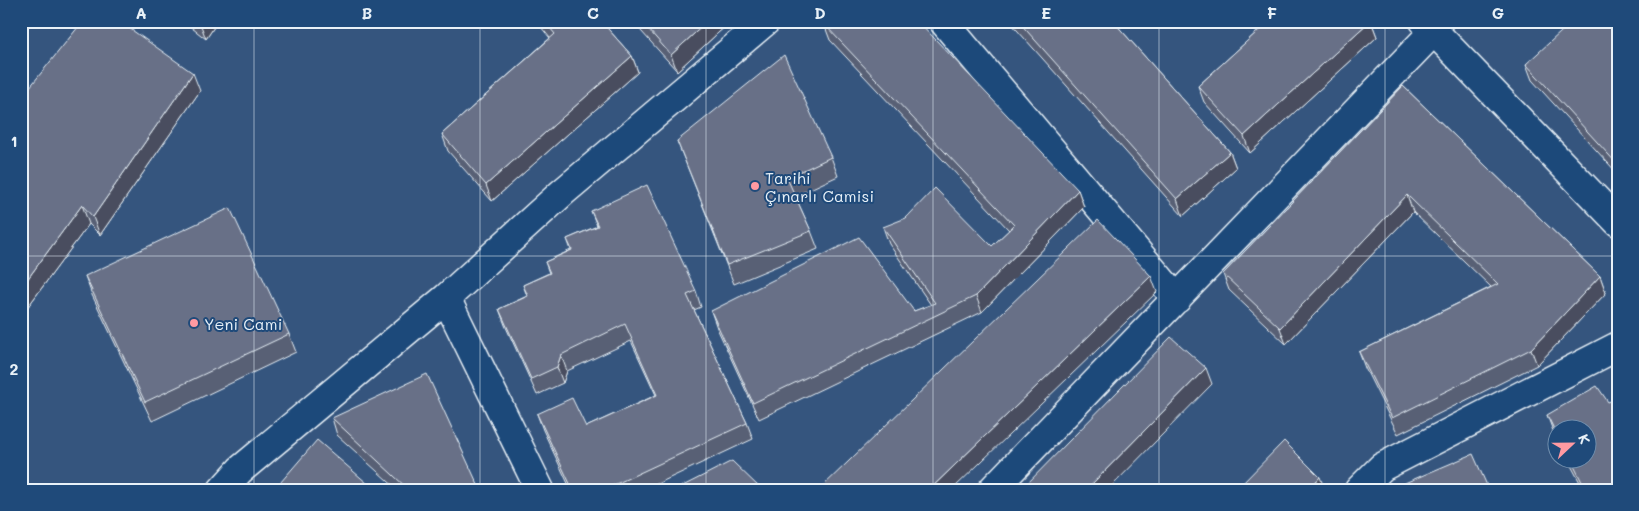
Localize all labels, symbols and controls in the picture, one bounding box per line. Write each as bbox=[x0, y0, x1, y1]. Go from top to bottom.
text: A bbox=[135, 2, 147, 23]
text: B bbox=[362, 2, 372, 23]
text: C bbox=[587, 2, 599, 23]
text: D bbox=[814, 2, 826, 23]
text: E bbox=[1041, 2, 1051, 23]
text: F bbox=[1267, 2, 1277, 23]
text: G bbox=[1492, 2, 1504, 23]
text: 1 bbox=[10, 130, 18, 151]
place label: Tarihi Çınarlı Camisi bbox=[765, 167, 874, 206]
marker: Tarihi Çınarlı Camisi bbox=[749, 180, 761, 192]
place label: Yeni Cami bbox=[204, 313, 282, 334]
marker: Yeni Cami bbox=[188, 317, 200, 329]
text: 2 bbox=[10, 358, 19, 379]
north arrow bbox=[1546, 418, 1596, 468]
text: K bbox=[1574, 431, 1595, 447]

